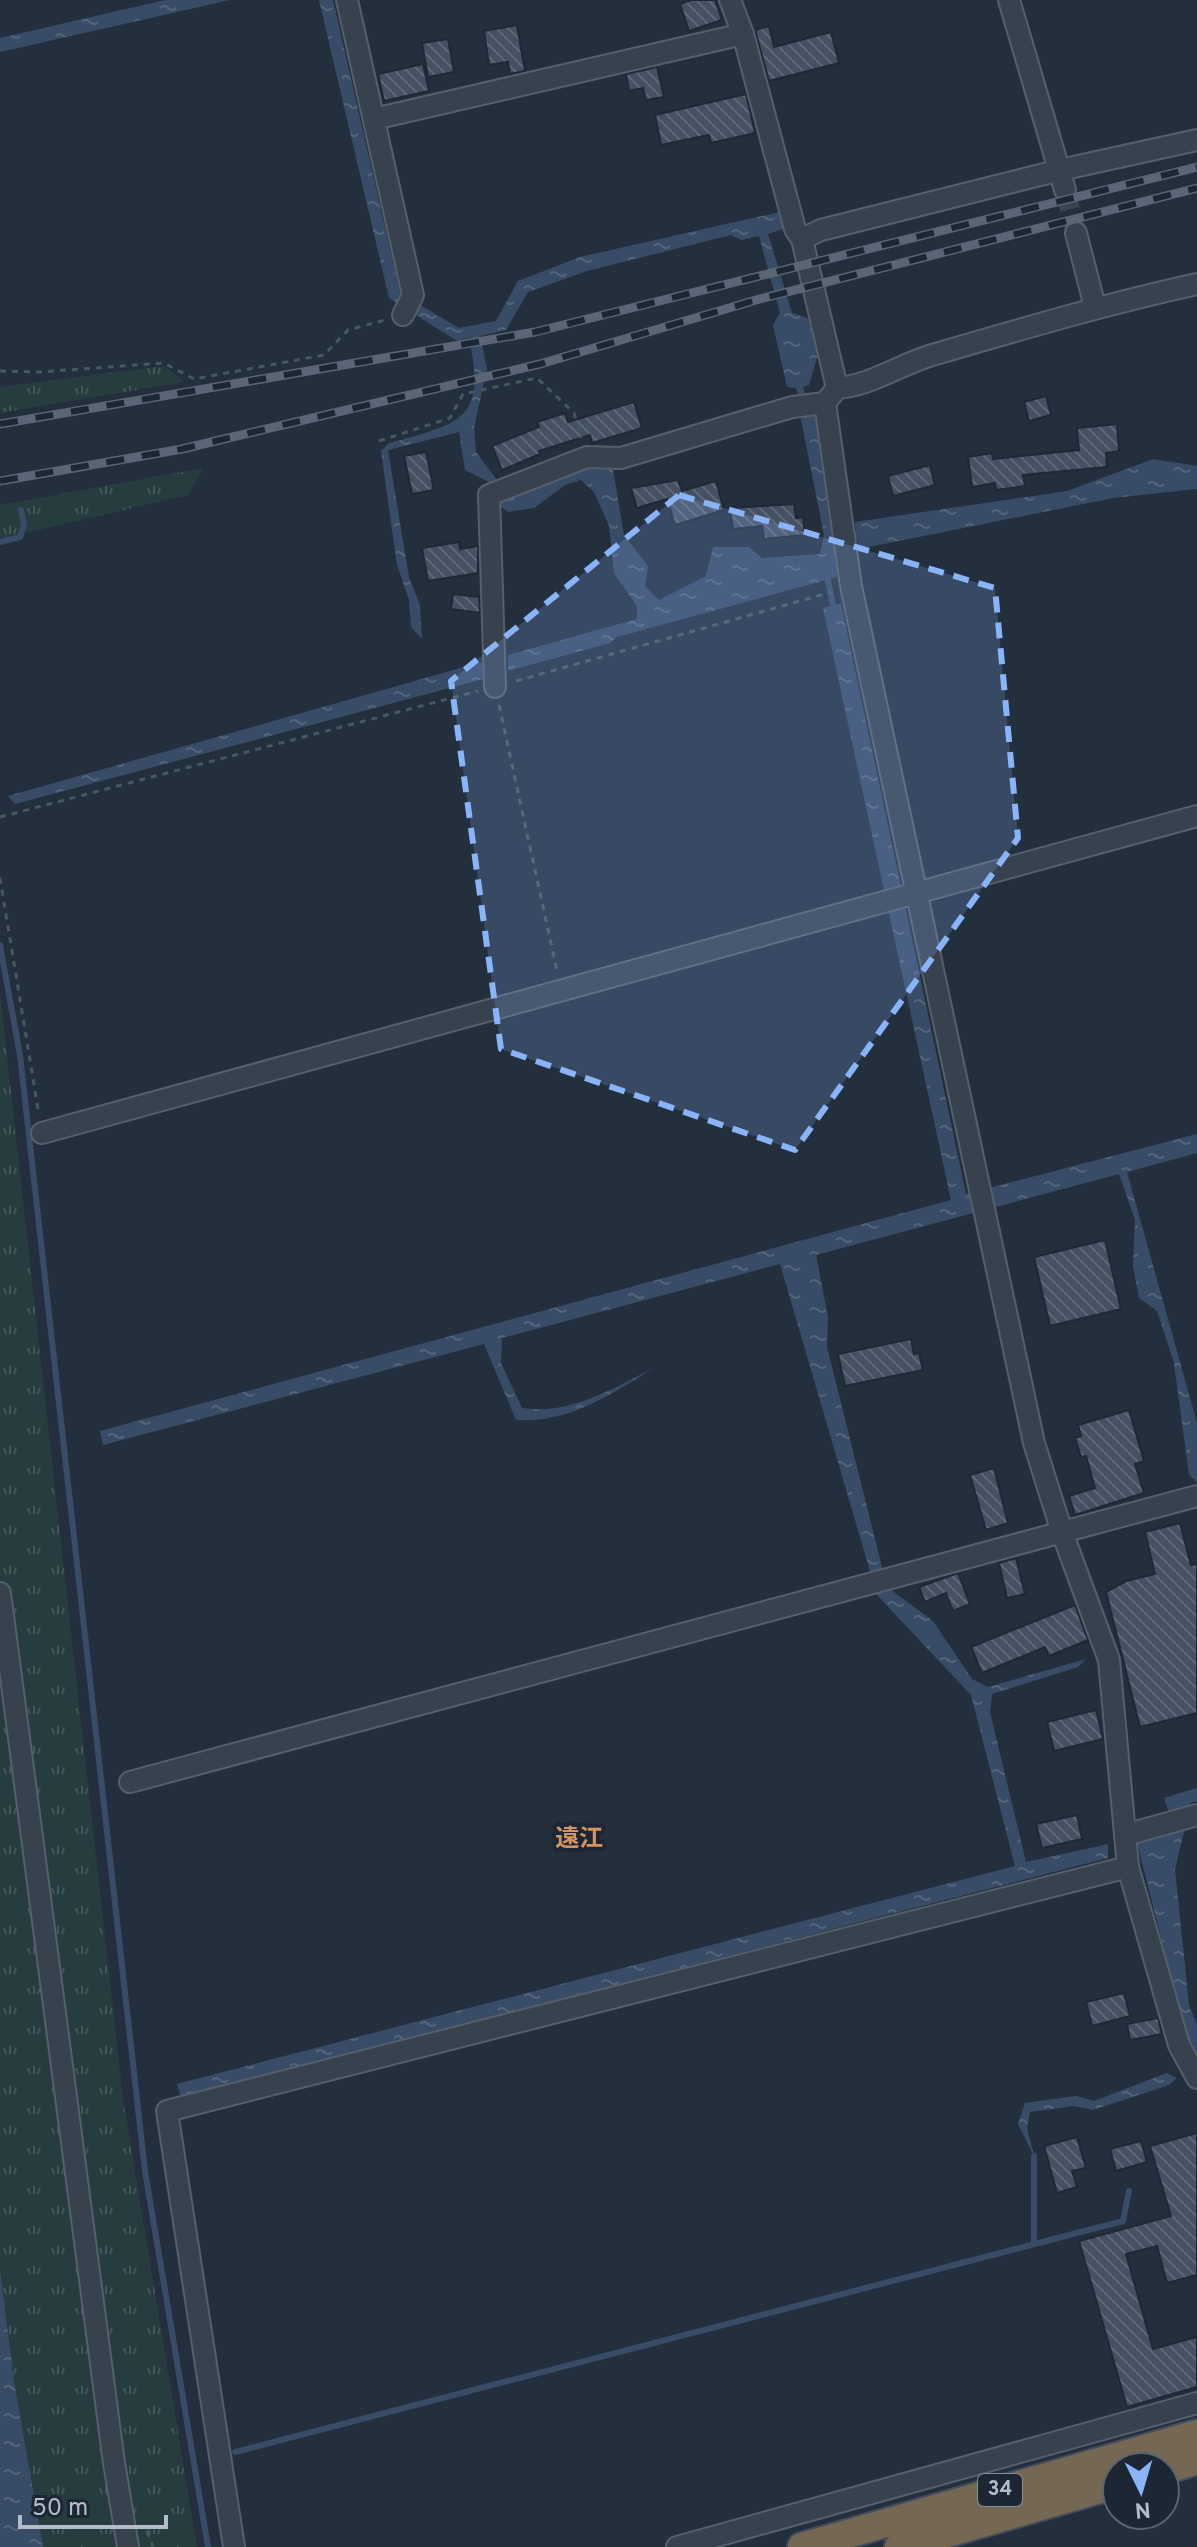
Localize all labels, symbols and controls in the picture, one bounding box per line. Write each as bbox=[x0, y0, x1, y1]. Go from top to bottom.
district label: 遠江 bbox=[555, 1825, 603, 1855]
north arrow bbox=[1101, 2451, 1181, 2531]
road number: 34 bbox=[978, 2474, 1022, 2506]
scale bar bbox=[20, 2479, 166, 2529]
text: 50 m bbox=[32, 2494, 88, 2524]
text: N bbox=[1133, 2494, 1152, 2523]

